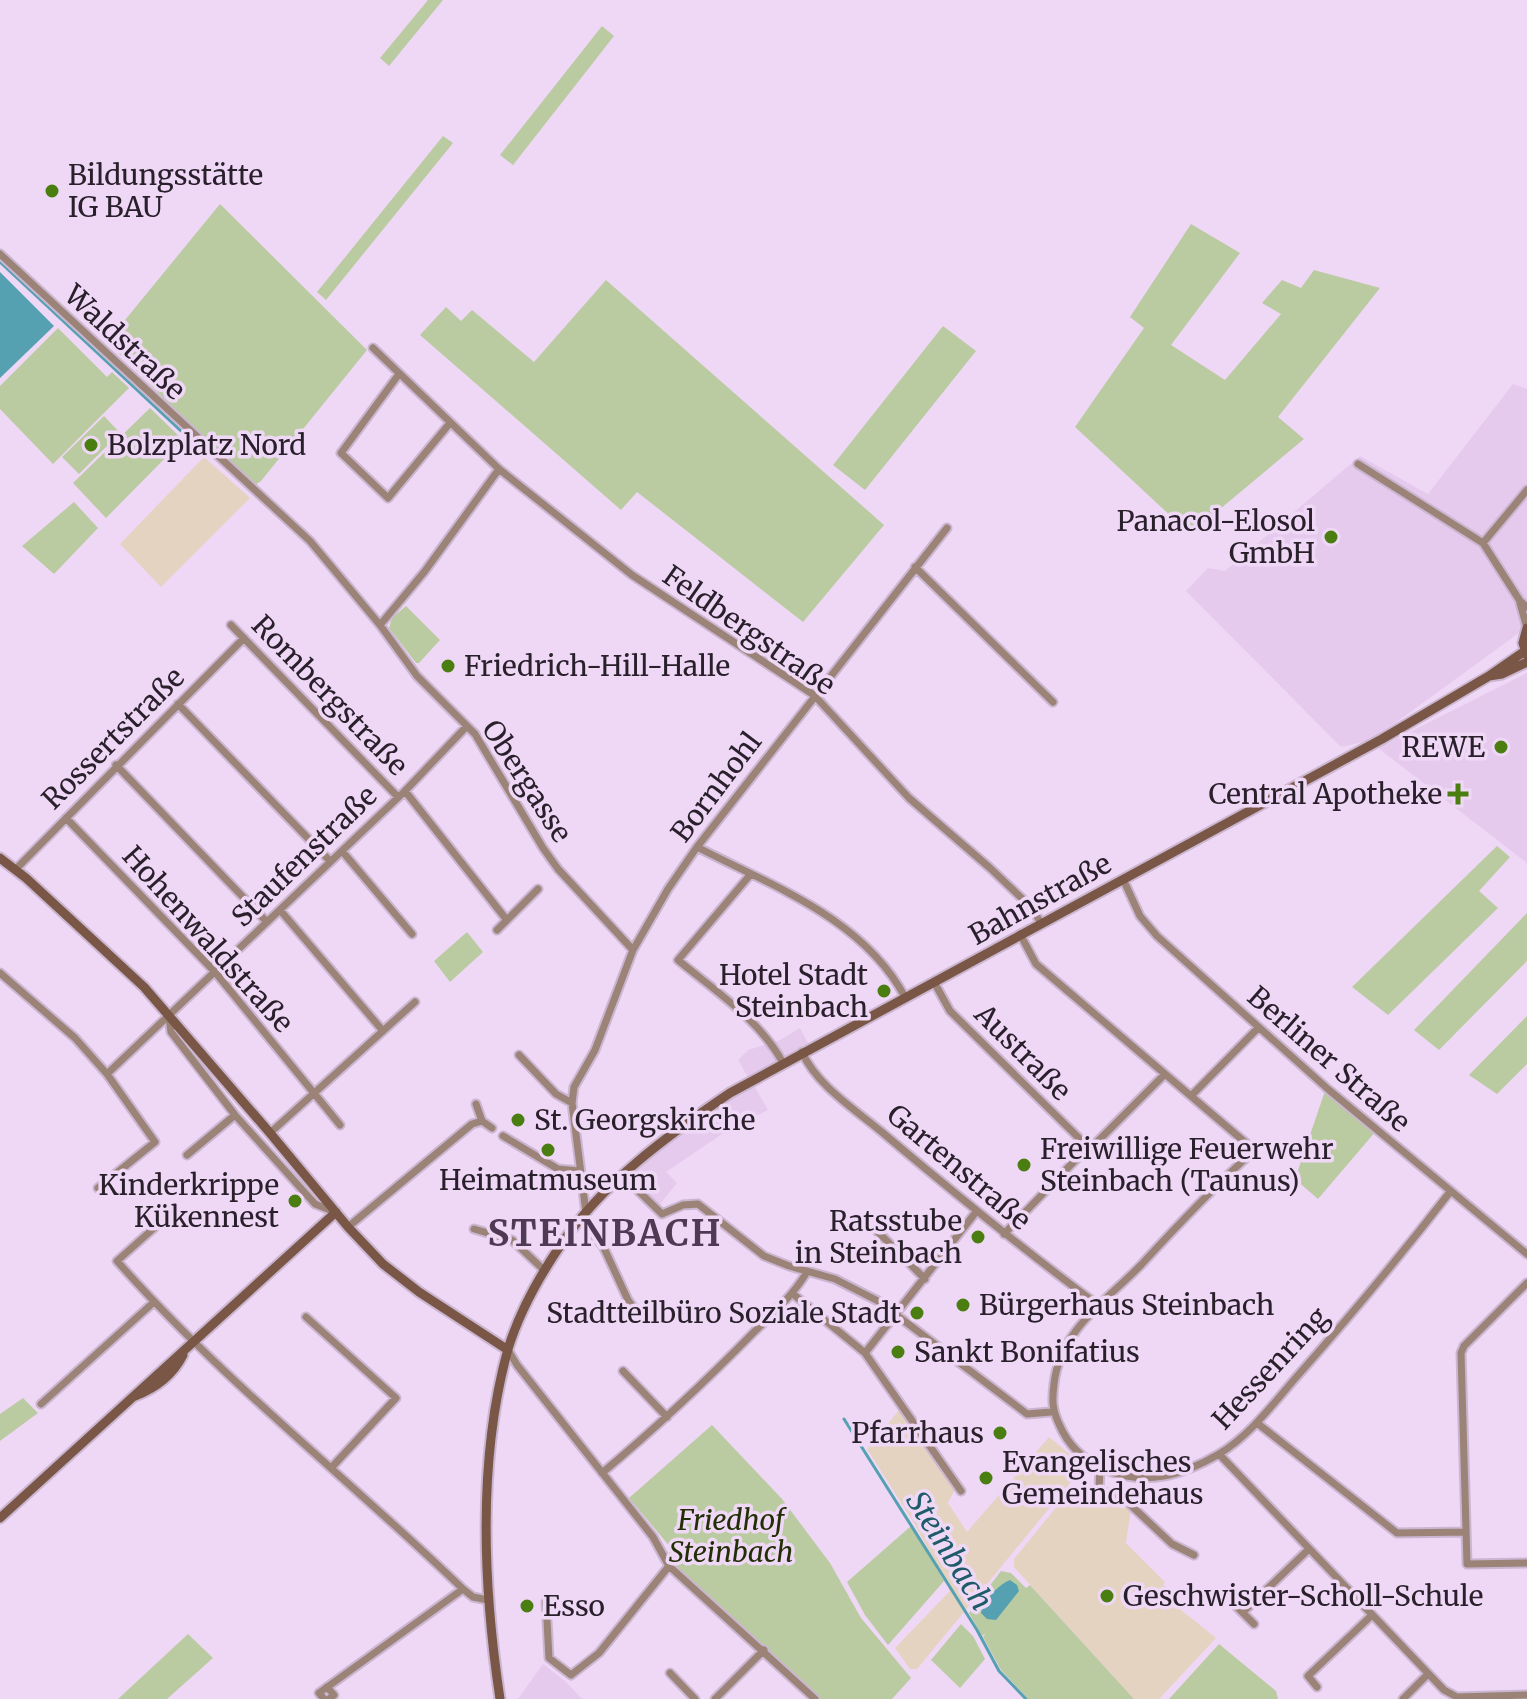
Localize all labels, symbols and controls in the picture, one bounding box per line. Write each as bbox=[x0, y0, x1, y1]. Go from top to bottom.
place label: Bildungsstätte IG BAU bbox=[68, 157, 263, 225]
marker: Bildungsstätte IG BAU bbox=[43, 182, 61, 200]
street label: Waldstraße bbox=[56, 276, 193, 407]
place label: Bolzplatz Nord bbox=[107, 427, 306, 463]
marker: Bolzplatz Nord bbox=[82, 436, 100, 454]
place label: Panacol-Elosol GmbH bbox=[1116, 503, 1315, 571]
marker: Panacol-Elosol GmbH bbox=[1322, 528, 1340, 546]
street label: Feldbergstraße bbox=[656, 557, 842, 703]
street label: Rombergstraße bbox=[244, 607, 416, 783]
place label: Friedrich-Hill-Halle bbox=[464, 648, 730, 684]
marker: Friedrich-Hill-Halle bbox=[439, 657, 457, 675]
street label: Rossertstraße bbox=[34, 659, 192, 817]
street label: Obergasse bbox=[474, 713, 580, 849]
street label: Bornhohl bbox=[663, 725, 769, 849]
place label: REWE bbox=[1402, 729, 1485, 765]
marker: REWE bbox=[1492, 738, 1510, 756]
place label: Central Apotheke bbox=[1208, 776, 1442, 812]
street label: Staufenstraße bbox=[224, 778, 384, 934]
marker: Central Apotheke bbox=[1449, 785, 1467, 803]
street label: Hohenwaldstraße bbox=[115, 838, 301, 1040]
street label: Bahnstraße bbox=[963, 845, 1117, 953]
place label: Hotel Stadt Steinbach bbox=[719, 957, 868, 1025]
street label: Berliner Straße bbox=[1240, 978, 1418, 1140]
marker: Hotel Stadt Steinbach bbox=[875, 982, 893, 1000]
street label: Austraße bbox=[966, 995, 1079, 1108]
street label: Gartenstraße bbox=[880, 1096, 1038, 1238]
place label: St. Georgskirche bbox=[534, 1102, 755, 1138]
marker: St. Georgskirche bbox=[509, 1111, 527, 1129]
place label: Freiwillige Feuerwehr Steinbach (Taunus) bbox=[1040, 1131, 1334, 1199]
marker: Heimatmuseum bbox=[539, 1141, 557, 1159]
marker: Freiwillige Feuerwehr Steinbach (Taunus) bbox=[1015, 1156, 1033, 1174]
place label: Heimatmuseum bbox=[439, 1162, 657, 1198]
place label: Kinderkrippe Kükennest bbox=[99, 1167, 279, 1235]
marker: Kinderkrippe Kükennest bbox=[286, 1192, 304, 1210]
place label: Ratsstube in Steinbach bbox=[795, 1203, 962, 1271]
district label: STEINBACH bbox=[487, 1211, 723, 1256]
marker: Ratsstube in Steinbach bbox=[969, 1228, 987, 1246]
place label: Bürgerhaus Steinbach bbox=[979, 1287, 1274, 1323]
place label: Stadtteilbüro Soziale Stadt bbox=[546, 1295, 901, 1331]
marker: Bürgerhaus Steinbach bbox=[954, 1296, 972, 1314]
street label: Hessenring bbox=[1204, 1299, 1336, 1437]
marker: Stadtteilbüro Soziale Stadt bbox=[908, 1304, 926, 1322]
place label: Sankt Bonifatius bbox=[914, 1334, 1140, 1370]
marker: Sankt Bonifatius bbox=[889, 1343, 907, 1361]
place label: Pfarrhaus bbox=[851, 1415, 984, 1451]
marker: Pfarrhaus bbox=[991, 1424, 1009, 1442]
place label: Evangelisches Gemeindehaus bbox=[1002, 1444, 1203, 1512]
marker: Evangelisches Gemeindehaus bbox=[977, 1469, 995, 1487]
water label: Steinbach bbox=[898, 1484, 1001, 1617]
park label: Friedhof Steinbach bbox=[669, 1502, 793, 1570]
place label: Geschwister-Scholl-Schule bbox=[1123, 1578, 1483, 1614]
marker: Geschwister-Scholl-Schule bbox=[1098, 1587, 1116, 1605]
place label: Esso bbox=[543, 1588, 605, 1624]
marker: Esso bbox=[518, 1597, 536, 1615]

